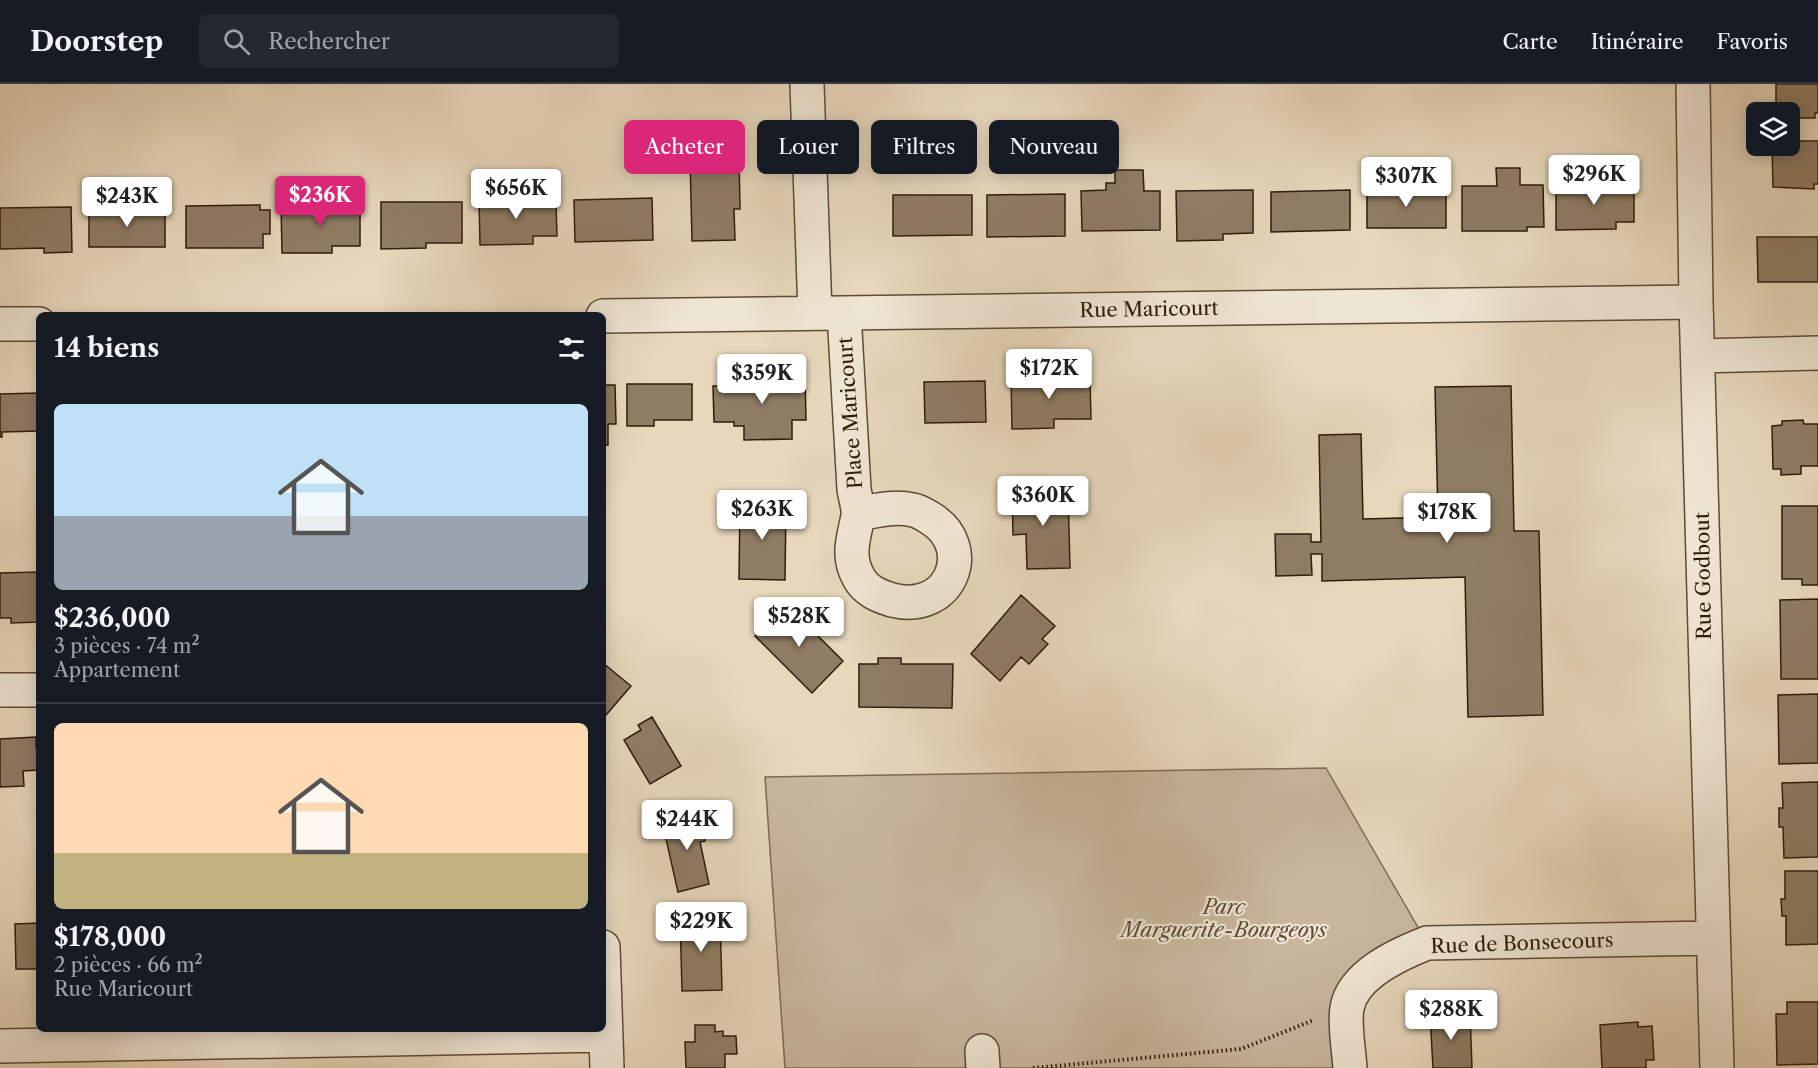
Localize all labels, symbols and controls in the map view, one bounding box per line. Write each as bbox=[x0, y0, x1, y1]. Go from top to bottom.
search box bbox=[199, 14, 619, 68]
text: Doorstep bbox=[30, 24, 163, 58]
icon: search bbox=[220, 25, 253, 58]
text: Rechercher bbox=[268, 28, 390, 55]
text: Carte bbox=[1502, 29, 1558, 54]
text: Itinéraire bbox=[1591, 29, 1684, 54]
text: Favoris bbox=[1717, 29, 1788, 54]
map controls bbox=[1746, 102, 1800, 156]
button: layers bbox=[1746, 102, 1800, 156]
chip: Acheter bbox=[624, 120, 745, 174]
chip: Louer bbox=[757, 120, 859, 174]
chip: Filtres bbox=[871, 120, 977, 174]
chip: Nouveau bbox=[989, 120, 1119, 174]
pin: $296K bbox=[1552, 155, 1636, 206]
pin: $307K bbox=[1364, 157, 1448, 208]
text: $296K bbox=[1563, 162, 1625, 186]
text: $307K bbox=[1375, 164, 1437, 188]
pin: $656K bbox=[474, 169, 558, 220]
pin: $236K bbox=[278, 176, 362, 227]
text: $656K bbox=[485, 176, 547, 200]
pin: $243K bbox=[85, 177, 169, 228]
text: $236K bbox=[289, 183, 351, 207]
text: $243K bbox=[96, 184, 158, 208]
street label: Rue Maricourt bbox=[1079, 296, 1219, 322]
text: 14 biens bbox=[54, 332, 159, 364]
icon: filters bbox=[555, 332, 588, 365]
street label: Place Maricourt bbox=[833, 336, 867, 490]
pin: $172K bbox=[1007, 349, 1091, 400]
pin: $359K bbox=[720, 354, 804, 405]
text: $172K bbox=[1020, 356, 1078, 380]
text: $359K bbox=[731, 361, 793, 385]
icon: home bbox=[267, 443, 375, 551]
pin: $360K bbox=[1001, 476, 1085, 527]
text: $360K bbox=[1011, 483, 1075, 507]
pin: $263K bbox=[720, 490, 804, 541]
pin: $178K bbox=[1405, 493, 1489, 544]
text: $263K bbox=[731, 497, 793, 521]
text: $178K bbox=[1418, 500, 1476, 524]
street label: Rue Godbout bbox=[1690, 512, 1716, 640]
pin: $528K bbox=[757, 597, 841, 648]
text: $236,000 bbox=[54, 602, 171, 634]
text: $528K bbox=[768, 604, 830, 628]
text: 3 pièces · 74 m² bbox=[54, 634, 200, 658]
text: Appartement bbox=[54, 658, 180, 682]
icon: home bbox=[267, 762, 375, 870]
pin: $244K bbox=[645, 800, 729, 851]
text: $244K bbox=[656, 807, 718, 831]
park label: Parc Marguerite-Bourgeoys bbox=[1119, 895, 1327, 942]
pin: $229K bbox=[659, 902, 743, 953]
text: $229K bbox=[670, 909, 732, 933]
text: $178,000 bbox=[54, 921, 166, 953]
street label: Rue de Bonsecours bbox=[1430, 928, 1614, 958]
text: 2 pièces · 66 m² bbox=[54, 953, 203, 977]
text: Rue Maricourt bbox=[54, 977, 193, 1001]
pin: $288K bbox=[1409, 990, 1493, 1041]
text: $288K bbox=[1419, 997, 1483, 1021]

